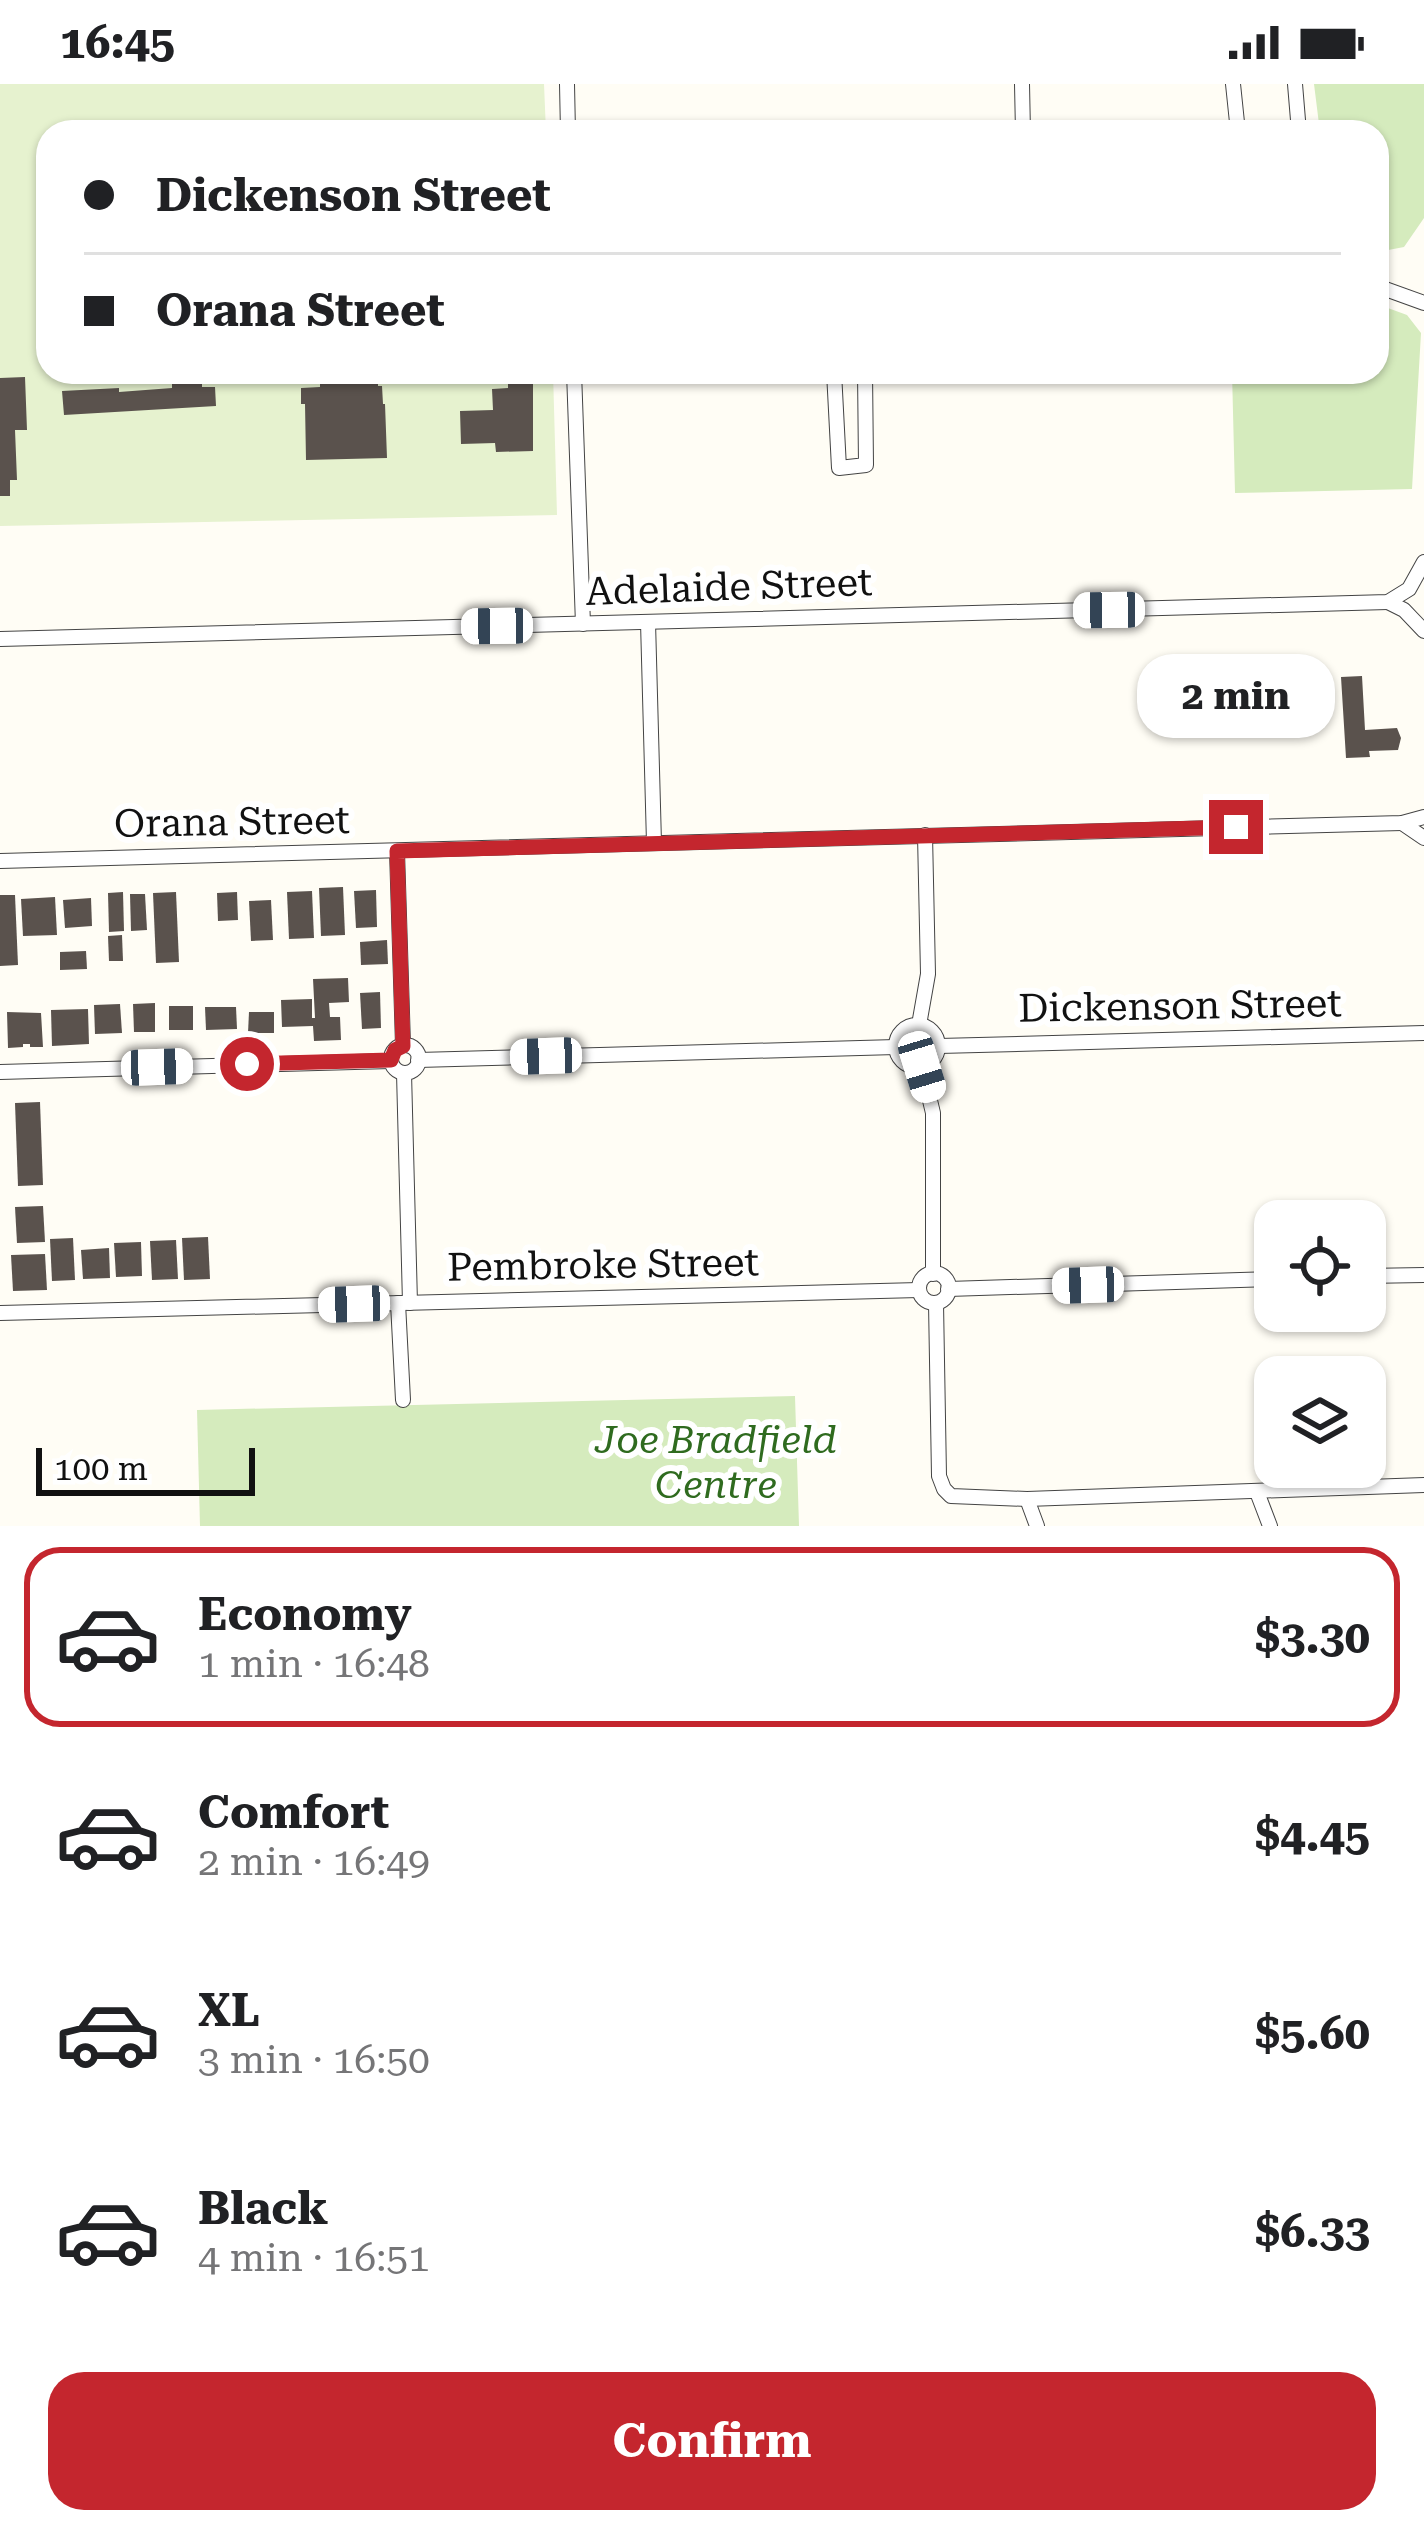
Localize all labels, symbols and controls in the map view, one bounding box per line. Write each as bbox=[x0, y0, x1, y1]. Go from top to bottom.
text: 16:45 bbox=[60, 16, 175, 69]
text: Dickenson Street bbox=[156, 169, 551, 222]
text: Orana Street bbox=[156, 284, 445, 337]
street label: Adelaide Street bbox=[585, 559, 873, 615]
car bbox=[1073, 591, 1145, 629]
car bbox=[461, 607, 533, 645]
callout: 2 min bbox=[1137, 653, 1335, 737]
text: 2 min bbox=[1182, 673, 1290, 719]
street label: Orana Street bbox=[114, 797, 350, 847]
route end bbox=[1209, 800, 1263, 854]
street label: Dickenson Street bbox=[1018, 980, 1342, 1032]
car bbox=[894, 1027, 950, 1107]
route start bbox=[220, 1037, 274, 1091]
car bbox=[509, 1037, 583, 1075]
car bbox=[120, 1048, 194, 1086]
map controls bbox=[1254, 1200, 1386, 1488]
button: locate bbox=[1254, 1200, 1386, 1332]
street label: Pembroke Street bbox=[447, 1239, 759, 1291]
car bbox=[1051, 1266, 1125, 1304]
car bbox=[317, 1285, 391, 1323]
button: layers bbox=[1254, 1356, 1386, 1488]
park label: Joe Bradfield Centre bbox=[594, 1417, 837, 1508]
scale bar bbox=[36, 1442, 255, 1495]
text: 100 m bbox=[54, 1449, 148, 1488]
icon: car bbox=[54, 1583, 162, 1691]
text: Economy bbox=[198, 1588, 412, 1641]
text: $3.30 bbox=[1255, 1611, 1370, 1664]
text: 1 min · 16:48 bbox=[198, 1641, 430, 1687]
icon: car bbox=[54, 1781, 162, 1889]
text: Comfort bbox=[198, 1786, 389, 1839]
text: $4.45 bbox=[1255, 1809, 1370, 1862]
text: 2 min · 16:49 bbox=[198, 1839, 430, 1885]
icon: car bbox=[54, 1979, 162, 2087]
text: XL bbox=[198, 1984, 260, 2037]
text: $5.60 bbox=[1255, 2007, 1370, 2060]
text: 3 min · 16:50 bbox=[198, 2037, 430, 2083]
icon: car bbox=[54, 2177, 162, 2285]
text: Black bbox=[198, 2182, 328, 2235]
text: $6.33 bbox=[1255, 2205, 1370, 2258]
text: 4 min · 16:51 bbox=[198, 2235, 430, 2281]
button: Confirm bbox=[48, 2372, 1376, 2510]

